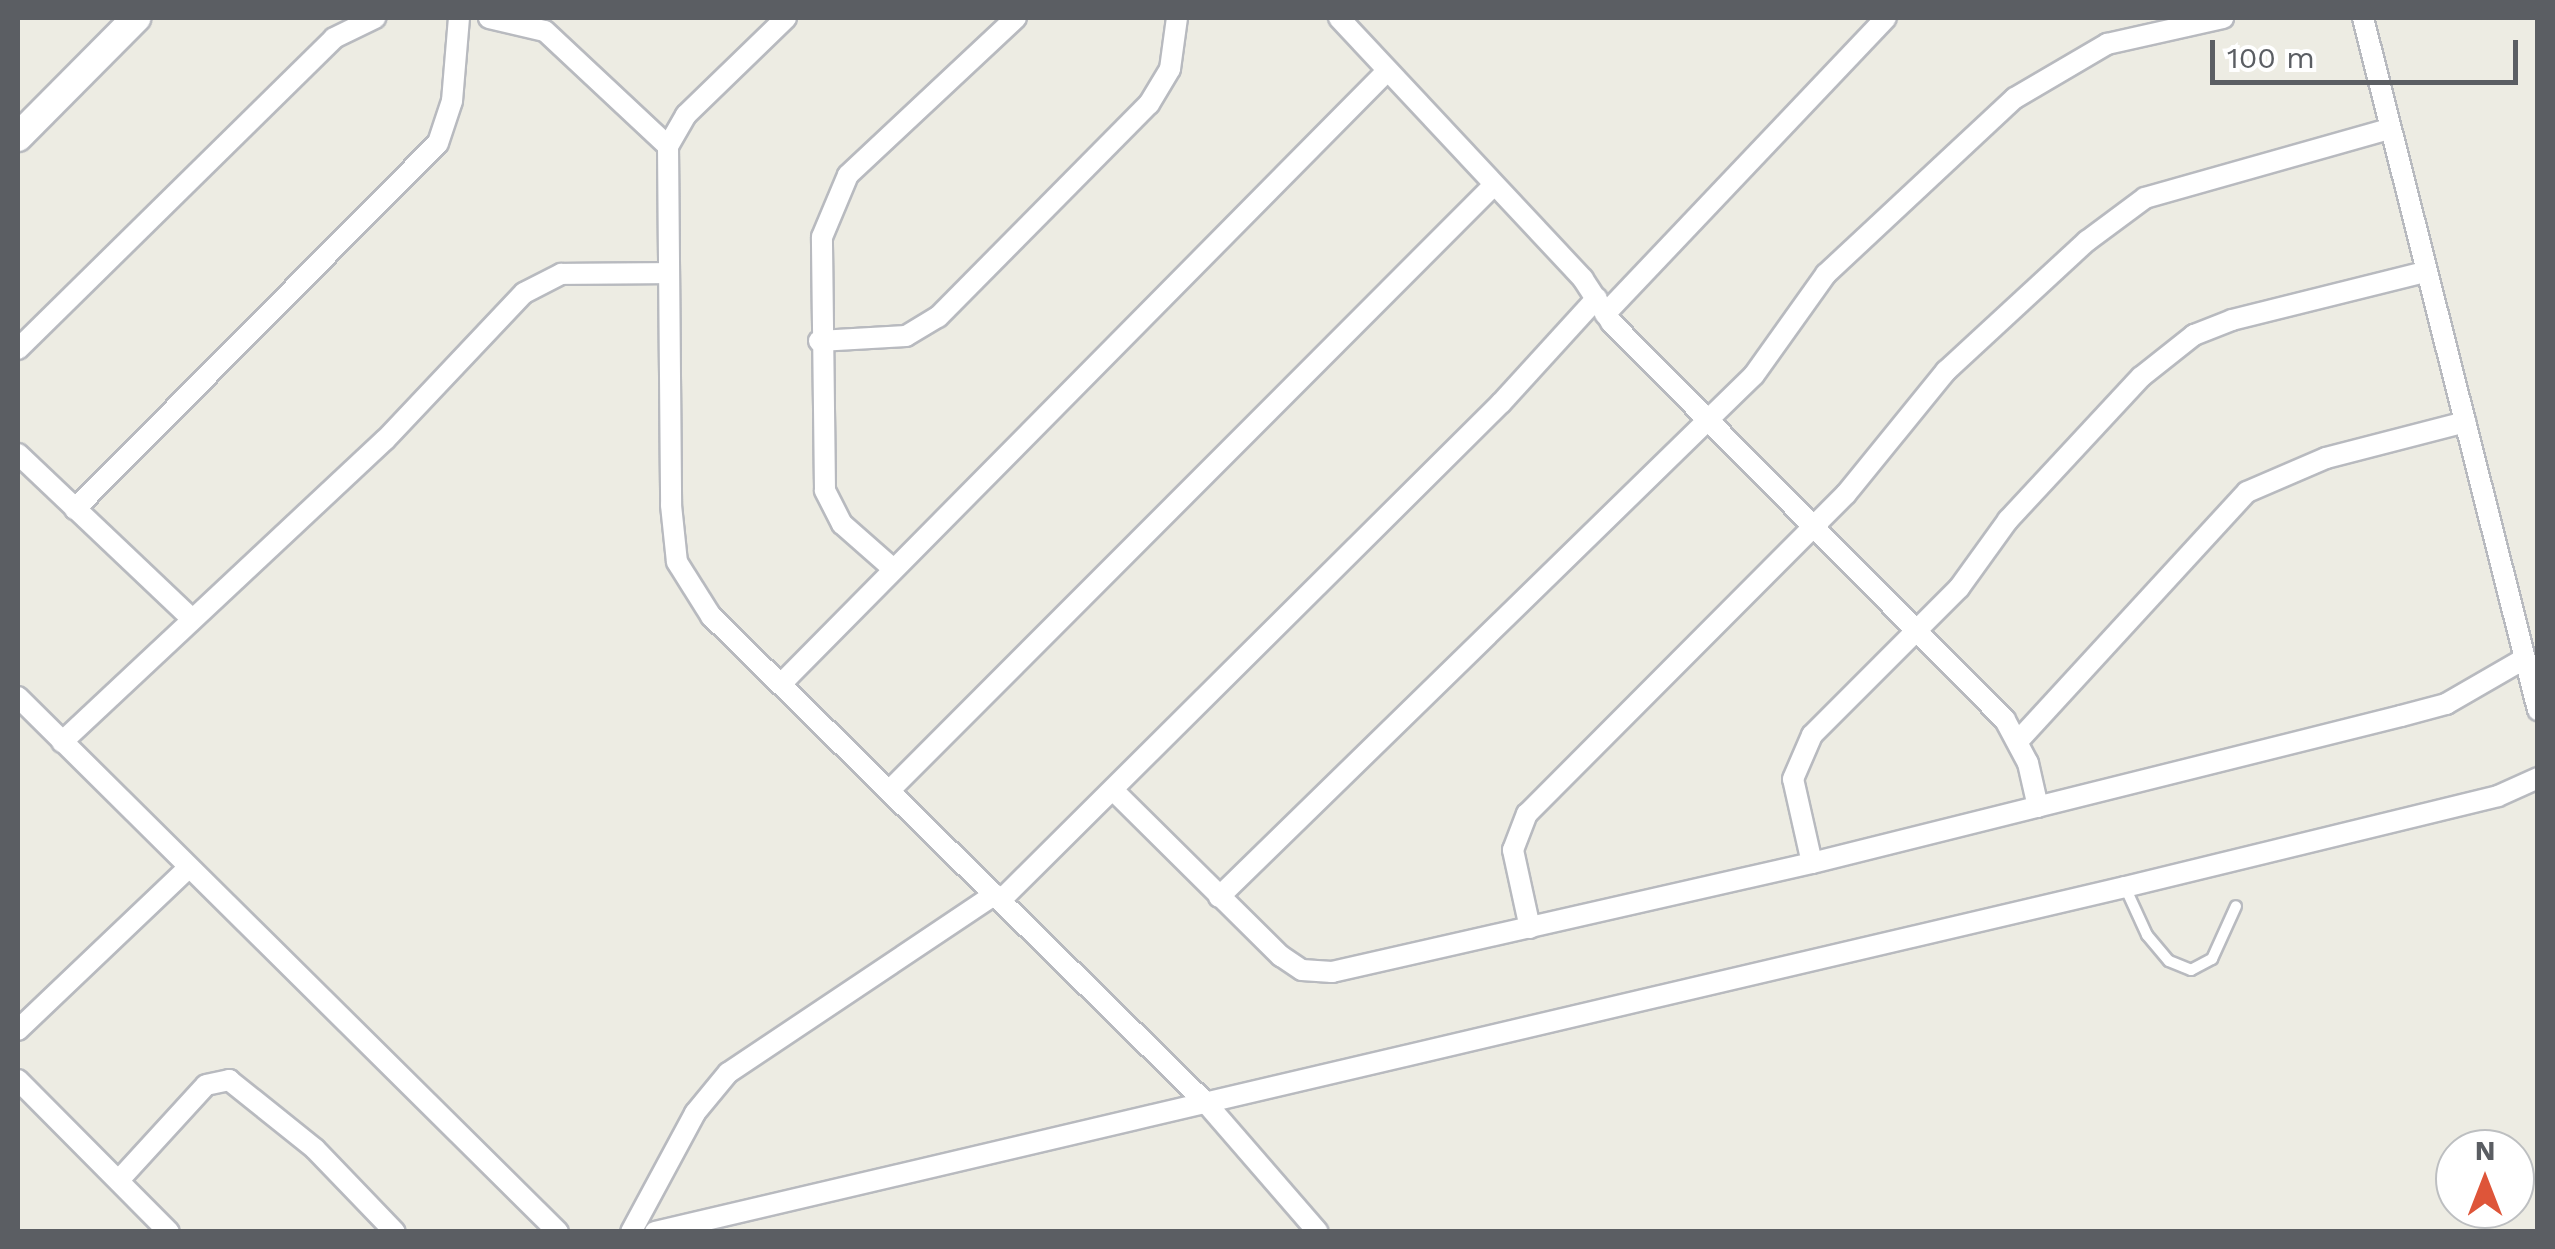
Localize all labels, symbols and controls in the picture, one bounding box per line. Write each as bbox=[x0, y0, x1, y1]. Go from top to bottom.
scale bar bbox=[2215, 20, 2522, 82]
text: 100 m bbox=[2227, 40, 2315, 75]
north arrow bbox=[2435, 1129, 2535, 1229]
text: N bbox=[2475, 1134, 2495, 1167]

